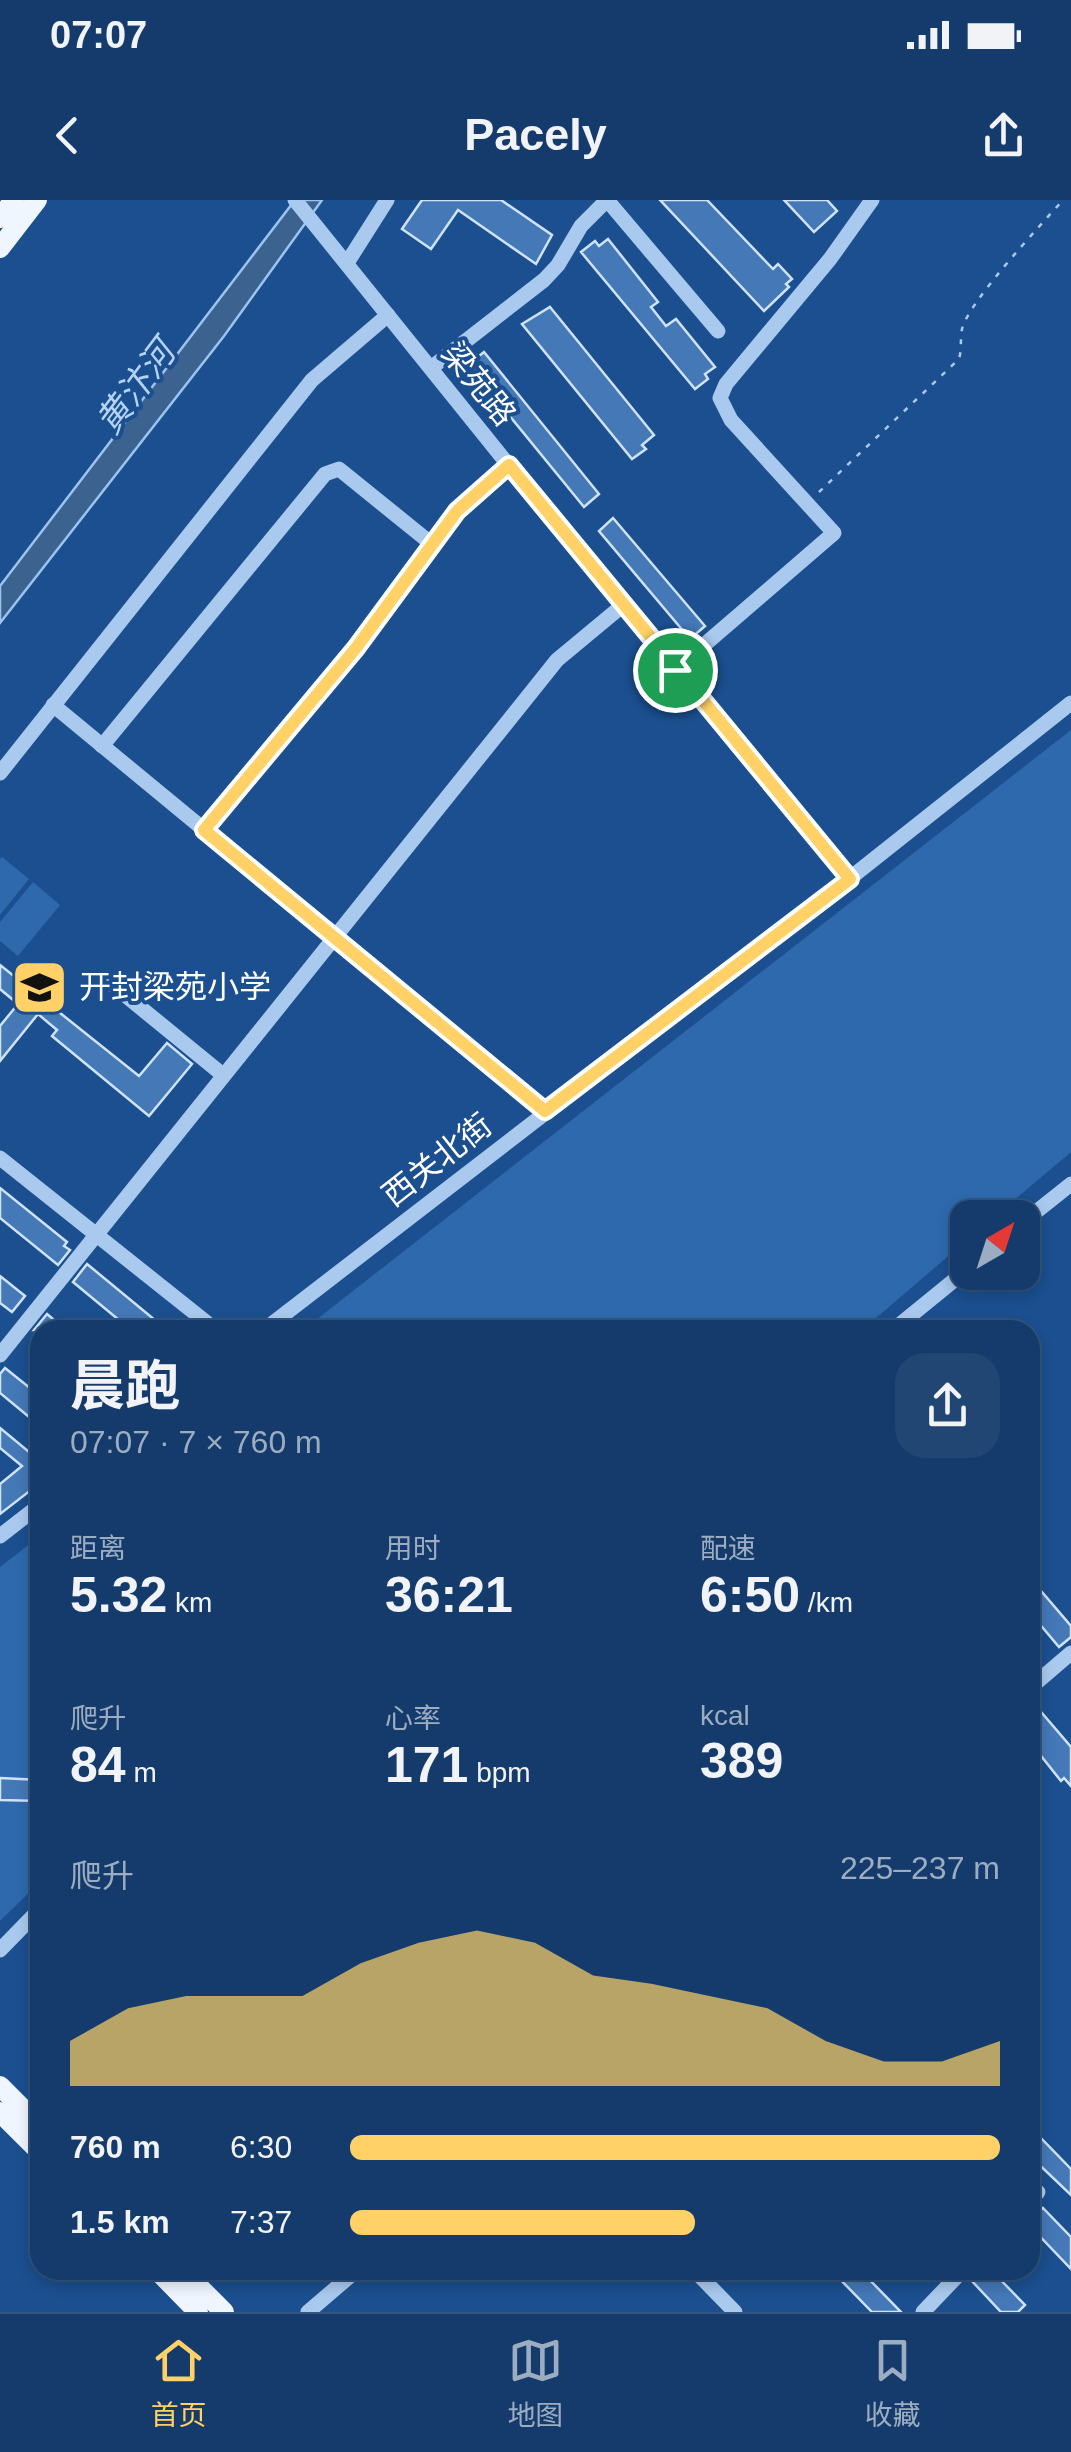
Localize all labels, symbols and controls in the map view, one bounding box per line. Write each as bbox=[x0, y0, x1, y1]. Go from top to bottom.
text: 07:07 bbox=[50, 14, 147, 56]
icon: back bbox=[40, 108, 95, 163]
icon: share bbox=[976, 108, 1031, 163]
text: Pacely bbox=[464, 109, 607, 160]
water label: 黄汴河 bbox=[88, 329, 186, 441]
street label: 梁苑路 bbox=[435, 335, 523, 433]
pin bbox=[633, 628, 718, 713]
icon: arrive bbox=[648, 643, 703, 698]
school or university icon: 开封梁苑小学 bbox=[10, 957, 70, 1017]
place label: 开封梁苑小学 bbox=[79, 969, 271, 1005]
street label: 西关北街 bbox=[375, 1106, 499, 1214]
north arrow bbox=[950, 1200, 1040, 1290]
map controls bbox=[950, 1200, 1040, 1290]
button: share bbox=[895, 1353, 1000, 1458]
text: 晨跑 bbox=[70, 1355, 180, 1417]
text: 07:07 · 7 × 760 m bbox=[70, 1424, 322, 1460]
text: 距离 bbox=[70, 1533, 126, 1564]
text: 用时 bbox=[385, 1533, 441, 1564]
text: 配速 bbox=[700, 1533, 756, 1564]
text: 5.32 bbox=[70, 1567, 167, 1623]
text: 36:21 bbox=[385, 1567, 513, 1623]
text: 6:50 bbox=[700, 1567, 800, 1623]
text: km bbox=[167, 1587, 212, 1618]
text: /km bbox=[800, 1587, 853, 1618]
text: kcal bbox=[700, 1700, 750, 1731]
text: 爬升 bbox=[70, 1703, 126, 1734]
text: 心率 bbox=[385, 1703, 441, 1734]
text: 389 bbox=[700, 1733, 783, 1789]
text: 84 bbox=[70, 1737, 126, 1793]
text: 171 bbox=[385, 1737, 468, 1793]
text: m bbox=[126, 1757, 157, 1788]
text: bpm bbox=[468, 1757, 531, 1788]
text: 225–237 m bbox=[840, 1850, 1000, 1886]
text: 爬升 bbox=[70, 1858, 134, 1894]
text: 760 m bbox=[70, 2129, 161, 2165]
text: 6:30 bbox=[230, 2129, 292, 2165]
text: 1.5 km bbox=[70, 2204, 170, 2240]
text: 7:37 bbox=[230, 2204, 292, 2240]
tab: 首页 bbox=[150, 2333, 207, 2433]
tab: 地图 bbox=[507, 2333, 564, 2433]
tab: 收藏 bbox=[864, 2333, 921, 2433]

